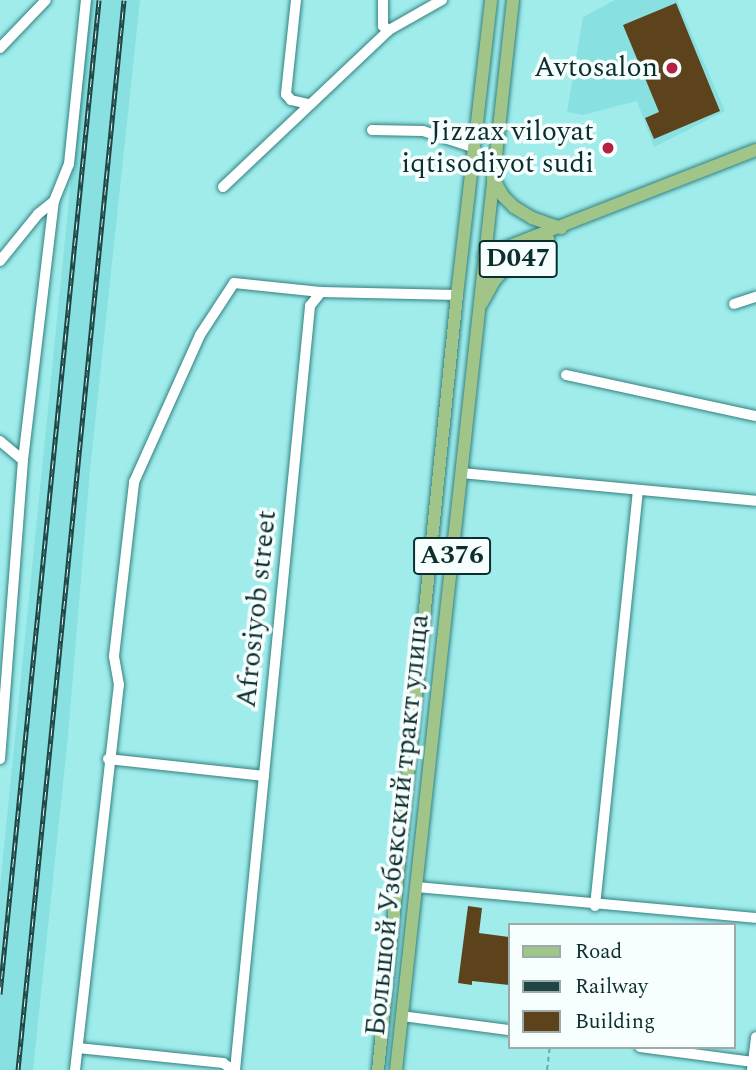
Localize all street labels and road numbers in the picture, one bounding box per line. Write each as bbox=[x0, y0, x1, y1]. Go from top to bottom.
road number: D047 bbox=[478, 236, 558, 282]
street label: Afrosiyob street bbox=[230, 509, 284, 709]
road number: A376 bbox=[412, 534, 492, 578]
street label: Большой Узбекский тракт улица bbox=[359, 612, 437, 1038]

